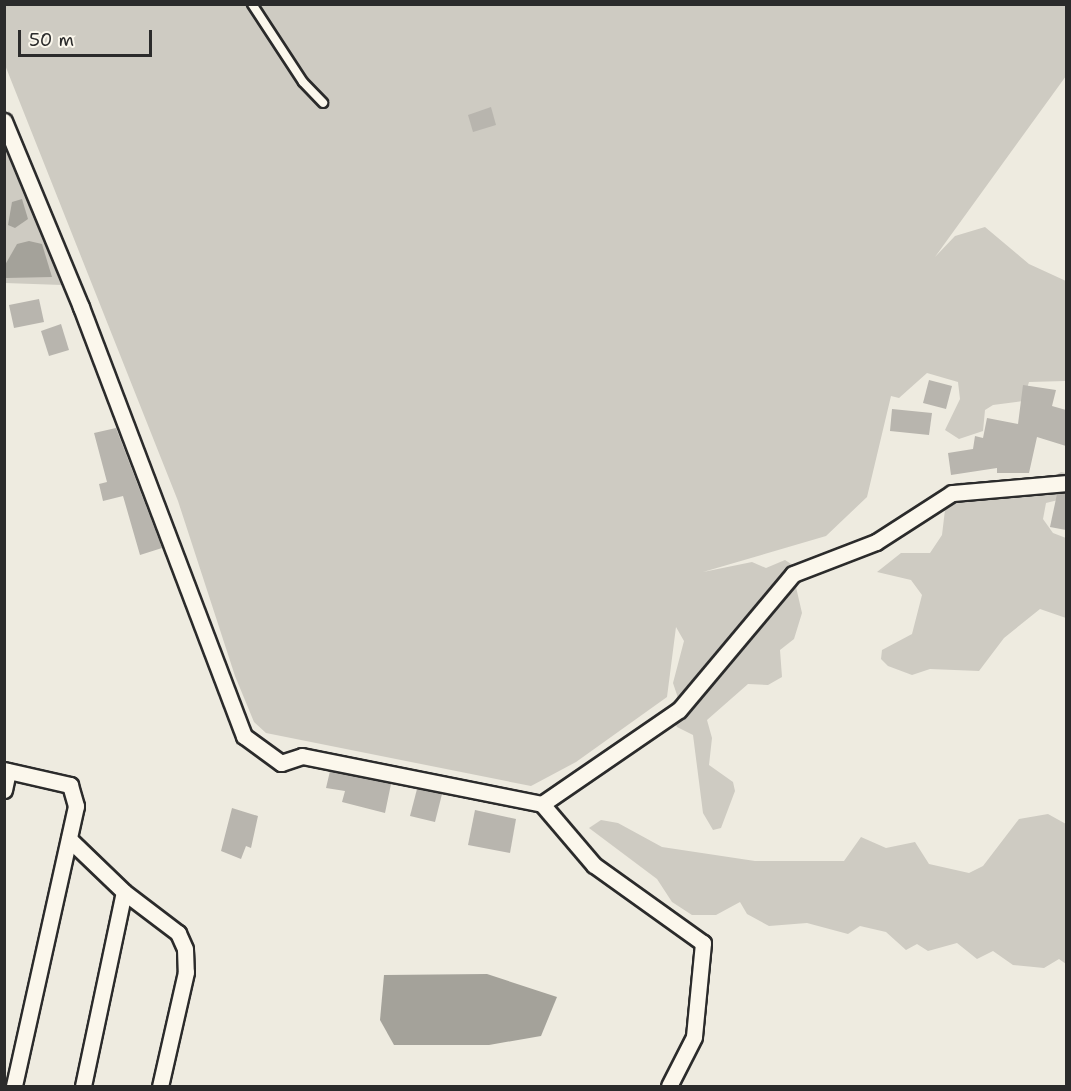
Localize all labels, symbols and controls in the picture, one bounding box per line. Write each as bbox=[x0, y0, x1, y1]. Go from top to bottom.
scale bar bbox=[21, 18, 154, 56]
text: 50 m bbox=[29, 28, 74, 52]

